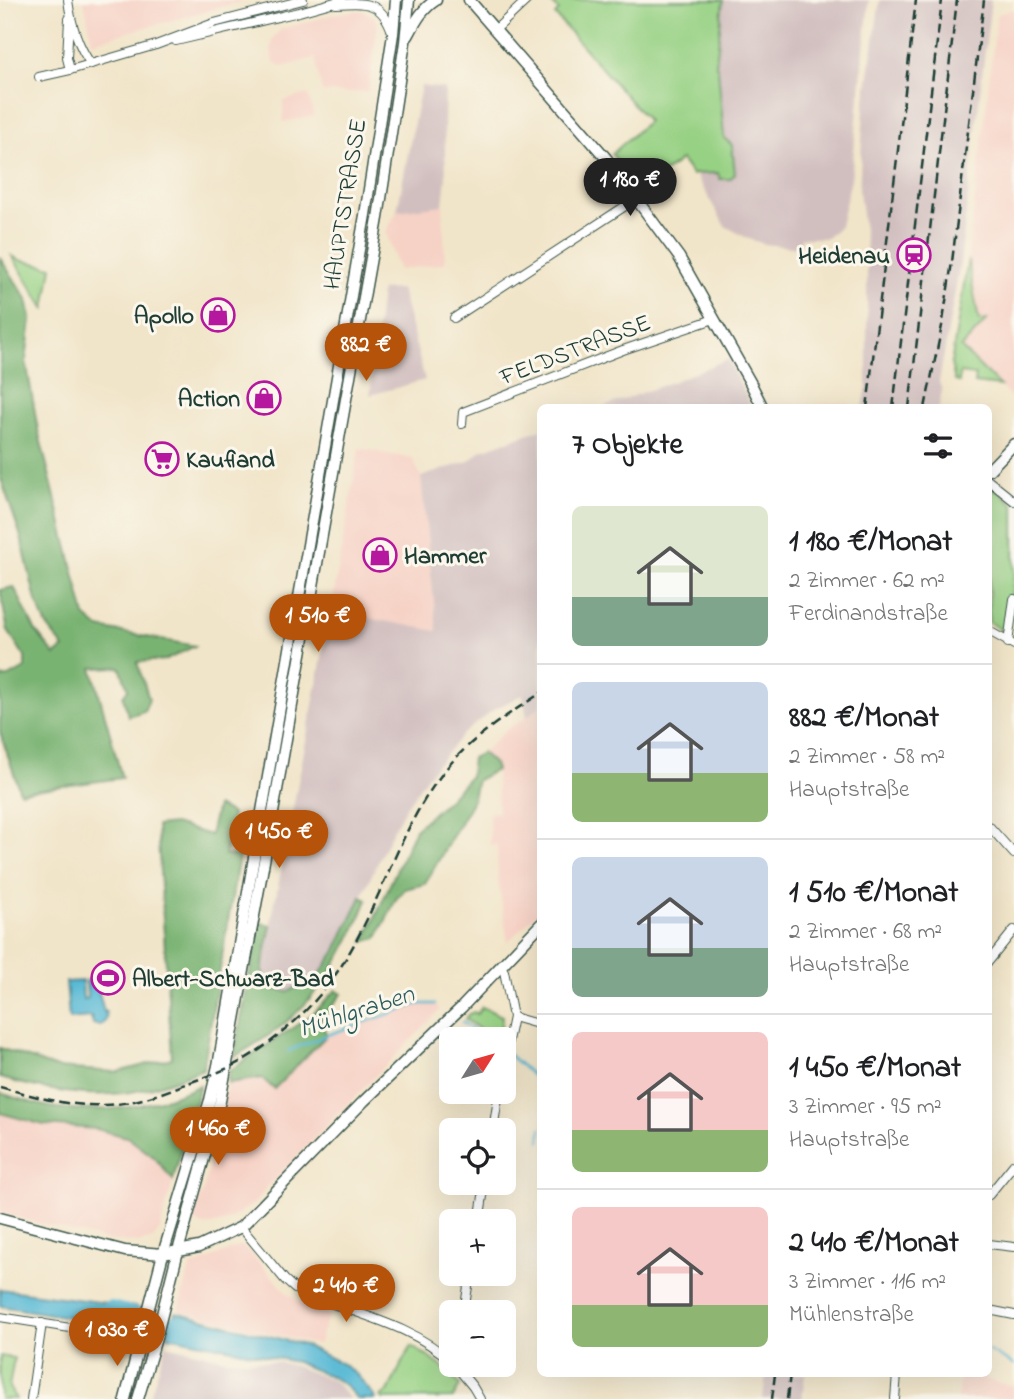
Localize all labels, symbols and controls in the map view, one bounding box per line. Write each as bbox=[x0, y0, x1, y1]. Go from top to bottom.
street label: HAUPTSTRASSE bbox=[316, 116, 377, 292]
pin: 1 180 € bbox=[565, 158, 695, 218]
text: 1 180 € bbox=[600, 164, 660, 197]
station icon: Heidenau bbox=[895, 236, 933, 274]
place label: Heidenau bbox=[798, 240, 890, 275]
shop icon: Apollo bbox=[199, 296, 237, 334]
place label: Apollo bbox=[134, 300, 194, 335]
street label: FELDSTRASSE bbox=[494, 306, 656, 397]
pin: 882 € bbox=[317, 324, 415, 383]
text: 882 € bbox=[341, 329, 391, 362]
shop icon: Action bbox=[245, 379, 283, 417]
place label: Action bbox=[178, 383, 240, 418]
text: 7 Objekte bbox=[572, 424, 683, 468]
icon: filters bbox=[919, 427, 957, 465]
supermarket icon: Kaufland bbox=[143, 440, 181, 478]
place label: Kaufland bbox=[186, 444, 275, 479]
text: 1 180 €/Monat bbox=[789, 521, 952, 565]
icon: home bbox=[628, 534, 712, 618]
shop icon: Hammer bbox=[361, 536, 399, 574]
place label: Hammer bbox=[404, 540, 487, 575]
text: 2 Zimmer · 62 m² bbox=[789, 565, 945, 598]
pin: 1 510 € bbox=[253, 594, 383, 654]
text: Ferdinandstraße bbox=[789, 598, 948, 631]
text: 1 510 € bbox=[285, 600, 351, 633]
text: 882 €/Monat bbox=[789, 697, 939, 741]
icon: home bbox=[628, 710, 712, 794]
text: 2 Zimmer · 58 m² bbox=[789, 741, 945, 774]
text: Hauptstraße bbox=[789, 774, 909, 807]
pin: 1 450 € bbox=[214, 810, 344, 870]
text: 1 450 € bbox=[245, 816, 313, 849]
text: 1 510 €/Monat bbox=[789, 872, 958, 916]
icon: home bbox=[628, 885, 712, 969]
text: 2 Zimmer · 68 m² bbox=[789, 916, 942, 949]
text: Hauptstraße bbox=[789, 949, 909, 982]
sports icon: Albert-Schwarz-Bad bbox=[89, 959, 127, 997]
place label: Albert-Schwarz-Bad bbox=[132, 963, 335, 998]
water label: Mühlgraben bbox=[294, 976, 421, 1049]
north arrow bbox=[439, 1027, 516, 1104]
map controls bbox=[439, 1027, 516, 1377]
text: 1 450 €/Monat bbox=[789, 1047, 961, 1091]
icon: home bbox=[628, 1060, 712, 1144]
text: 3 Zimmer · 95 m² bbox=[789, 1091, 942, 1124]
pin: 1 460 € bbox=[153, 1108, 283, 1167]
text: 1 460 € bbox=[186, 1113, 250, 1146]
button: locate bbox=[439, 1118, 516, 1195]
text: Hauptstraße bbox=[789, 1124, 909, 1157]
button: + bbox=[439, 1209, 516, 1286]
text: 2 410 €/Monat bbox=[789, 1222, 959, 1266]
icon: home bbox=[628, 1235, 712, 1319]
pin: 2 410 € bbox=[281, 1264, 411, 1324]
text: 3 Zimmer · 116 m² bbox=[789, 1266, 946, 1299]
text: 2 410 € bbox=[313, 1270, 379, 1303]
text: Mühlenstraße bbox=[789, 1299, 914, 1332]
button: − bbox=[439, 1300, 516, 1377]
pin: 1 030 € bbox=[52, 1308, 182, 1368]
text: 1 030 € bbox=[85, 1314, 149, 1347]

